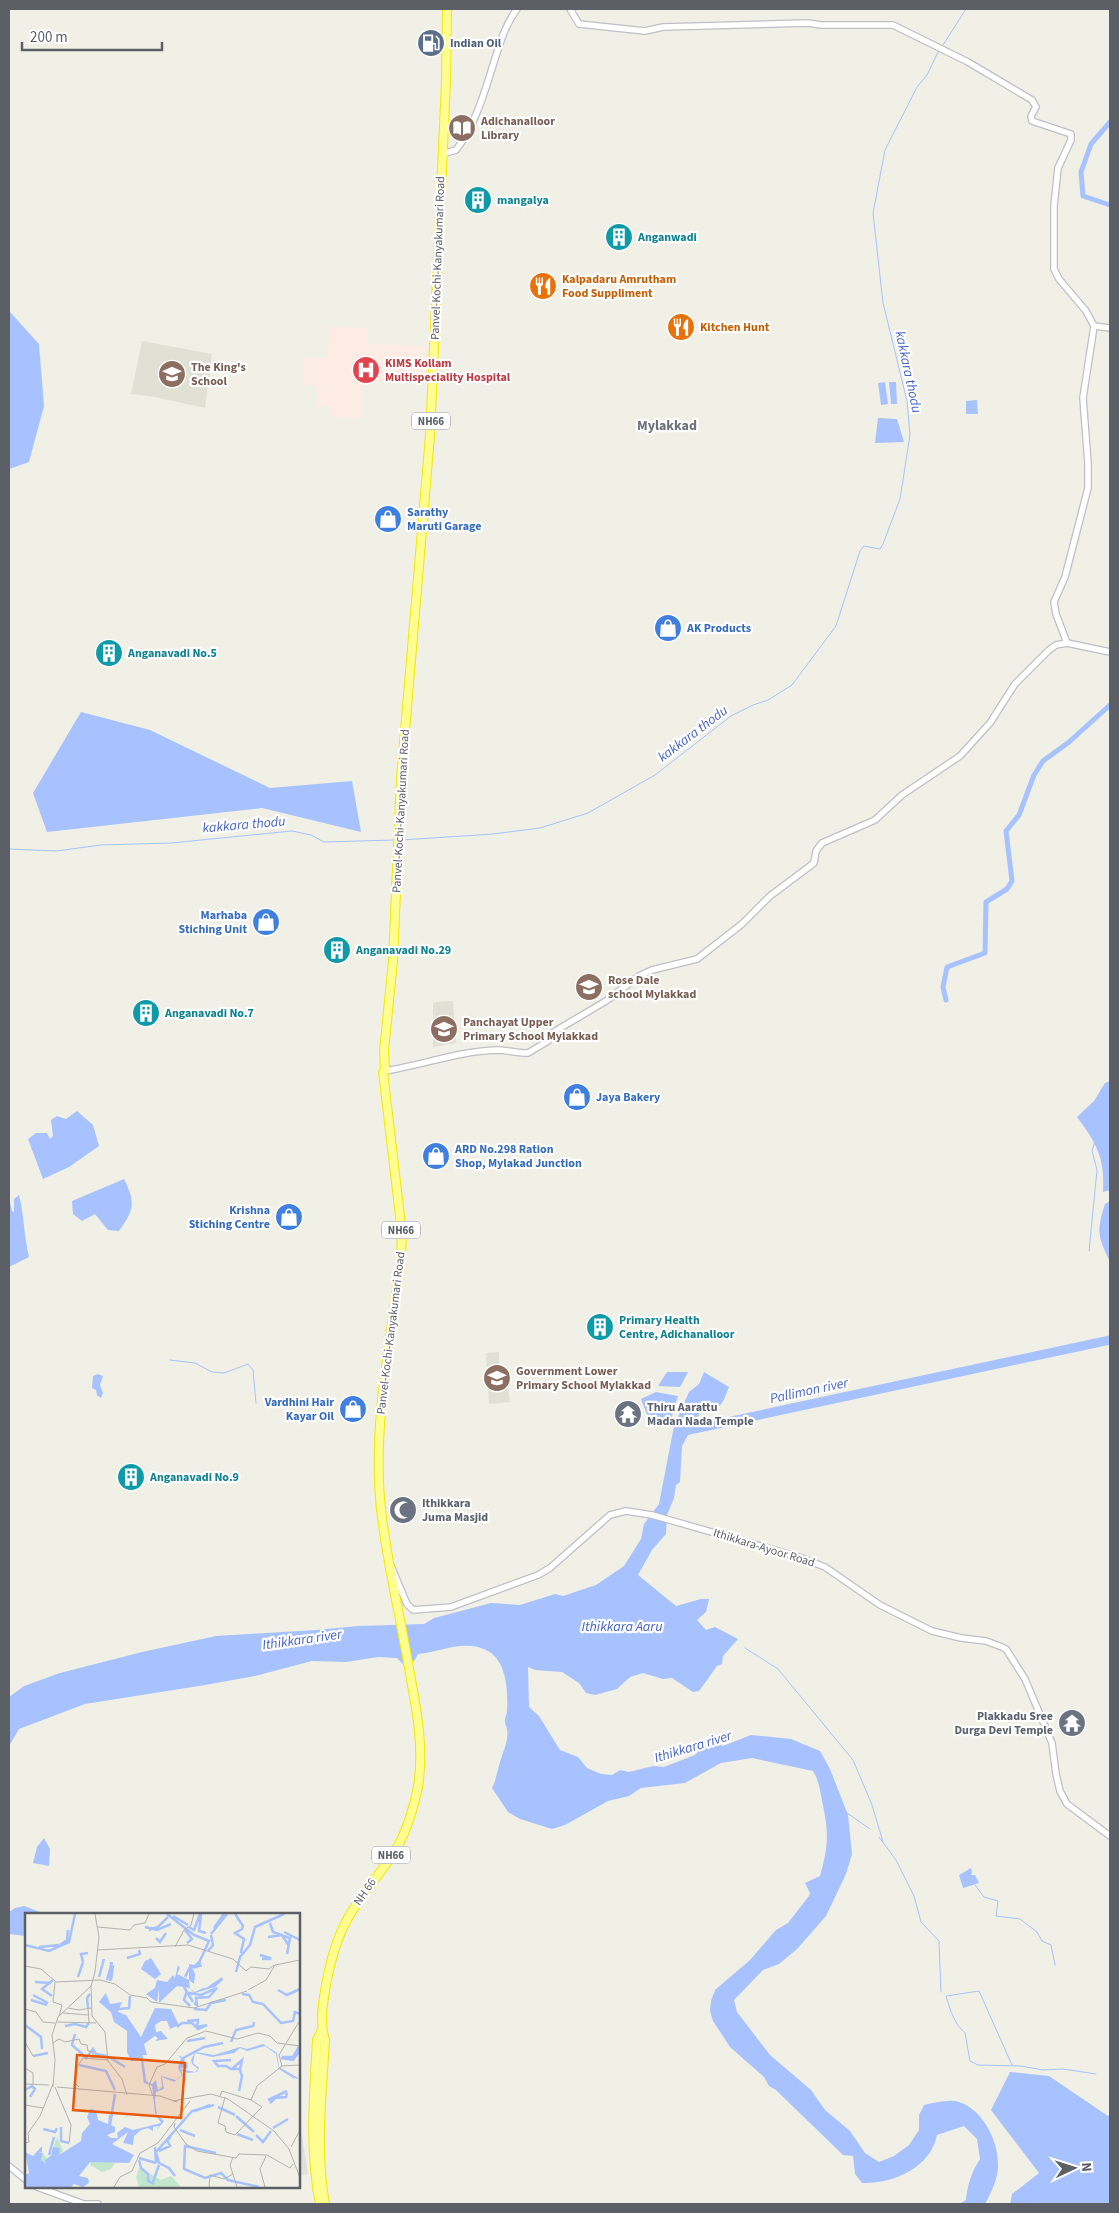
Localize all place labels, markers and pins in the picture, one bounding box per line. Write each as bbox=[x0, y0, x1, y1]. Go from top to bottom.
fuel station icon: Indian Oil bbox=[416, 28, 446, 58]
place label: Indian Oil bbox=[450, 35, 502, 52]
library icon: Adichanalloor Library bbox=[447, 113, 477, 143]
place label: Adichanalloor Library bbox=[480, 113, 555, 144]
building icon: mangalya bbox=[463, 185, 493, 215]
place label: mangalya bbox=[497, 192, 549, 209]
building icon: Anganwadi bbox=[604, 222, 634, 252]
place label: Anganwadi bbox=[637, 229, 697, 246]
restaurant icon: Kalpadaru Amrutham Food Suppliment bbox=[528, 271, 558, 301]
place label: Kalpadaru Amrutham Food Suppliment bbox=[562, 271, 676, 302]
restaurant icon: Kitchen Hunt bbox=[666, 312, 696, 342]
place label: Kitchen Hunt bbox=[700, 319, 770, 336]
hospital icon: KIMS Kollam Multispeciality Hospital bbox=[351, 355, 381, 385]
place label: KIMS Kollam Multispeciality Hospital bbox=[385, 355, 511, 386]
school or university icon: The King's School bbox=[157, 359, 187, 389]
place label: The King's School bbox=[191, 359, 246, 390]
shop icon: Sarathy Maruti Garage bbox=[373, 504, 403, 534]
place label: Sarathy Maruti Garage bbox=[407, 504, 482, 535]
shop icon: AK Products bbox=[653, 613, 683, 643]
place label: AK Products bbox=[686, 620, 751, 637]
building icon: Anganavadi No.5 bbox=[94, 638, 124, 668]
place label: Anganavadi No.5 bbox=[127, 645, 217, 662]
place label: Marhaba Stiching Unit bbox=[179, 907, 247, 938]
shop icon: Marhaba Stiching Unit bbox=[251, 907, 281, 937]
building icon: Anganavadi No.29 bbox=[322, 935, 352, 965]
place label: Anganavadi No.29 bbox=[355, 942, 451, 959]
school or university icon: Rose Dale school Mylakkad bbox=[574, 972, 604, 1002]
place label: Rose Dale school Mylakkad bbox=[608, 972, 696, 1003]
building icon: Anganavadi No.7 bbox=[131, 998, 161, 1028]
place label: Anganavadi No.7 bbox=[164, 1005, 254, 1022]
school or university icon: Panchayat Upper Primary School Mylakkad bbox=[429, 1014, 459, 1044]
place label: Panchayat Upper Primary School Mylakkad bbox=[463, 1014, 598, 1045]
shop icon: Jaya Bakery bbox=[562, 1082, 592, 1112]
place label: Jaya Bakery bbox=[596, 1089, 661, 1106]
shop icon: ARD No.298 Ration Shop, Mylakad Junction bbox=[421, 1141, 451, 1171]
place label: ARD No.298 Ration Shop, Mylakad Junction bbox=[454, 1141, 582, 1172]
place label: Krishna Stiching Centre bbox=[189, 1202, 270, 1233]
shop icon: Krishna Stiching Centre bbox=[274, 1202, 304, 1232]
building icon: Primary Health Centre, Adichanalloor bbox=[585, 1312, 615, 1342]
place label: Primary Health Centre, Adichanalloor bbox=[619, 1312, 735, 1343]
school or university icon: Government Lower Primary School Mylakkad bbox=[482, 1363, 512, 1393]
place label: Government Lower Primary School Mylakkad bbox=[516, 1363, 651, 1394]
place label: Vardhini Hair Kayar Oil bbox=[264, 1394, 335, 1425]
shop icon: Vardhini Hair Kayar Oil bbox=[338, 1394, 368, 1424]
temple icon: Thiru Aarattu Madan Nada Temple bbox=[613, 1399, 643, 1429]
place label: Thiru Aarattu Madan Nada Temple bbox=[647, 1399, 754, 1430]
building icon: Anganavadi No.9 bbox=[116, 1462, 146, 1492]
place label: Anganavadi No.9 bbox=[149, 1469, 239, 1486]
mosque icon: Ithikkara Juma Masjid bbox=[388, 1495, 418, 1525]
place label: Ithikkara Juma Masjid bbox=[422, 1495, 488, 1526]
place label: Plakkadu Sree Durga Devi Temple bbox=[954, 1708, 1053, 1739]
temple icon: Plakkadu Sree Durga Devi Temple bbox=[1057, 1708, 1087, 1738]

